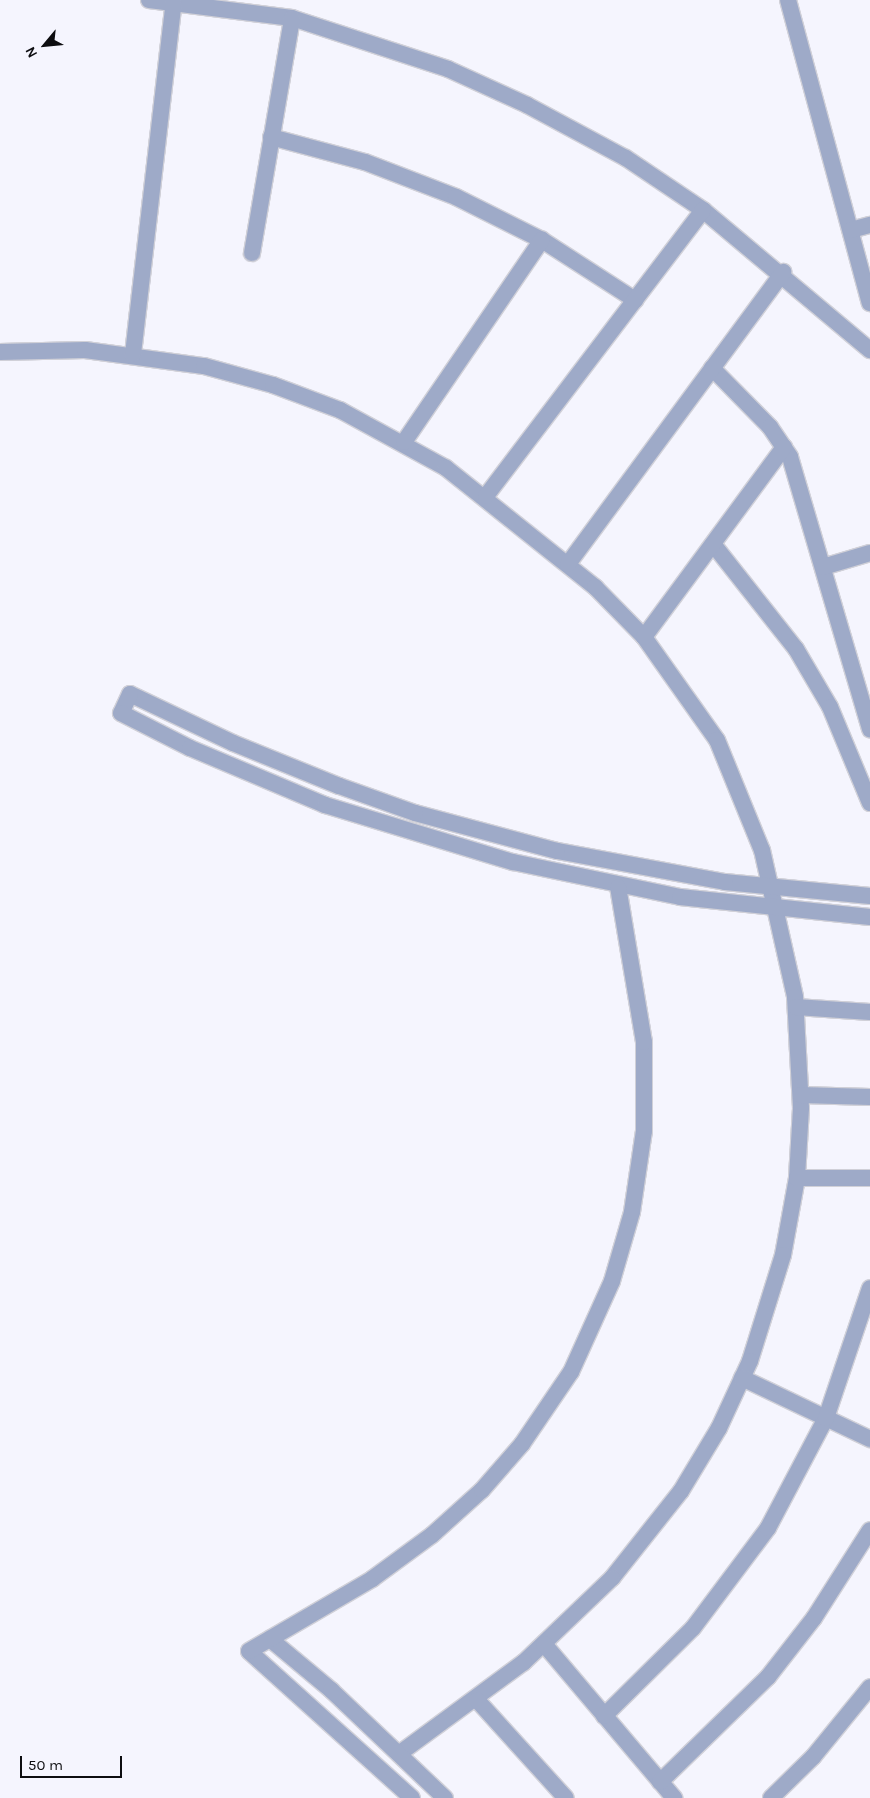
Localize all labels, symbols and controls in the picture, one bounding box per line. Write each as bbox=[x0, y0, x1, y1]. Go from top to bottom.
north arrow bbox=[20, 20, 70, 70]
text: N bbox=[21, 44, 41, 61]
scale bar bbox=[22, 1746, 125, 1778]
text: 50 m bbox=[28, 1756, 63, 1774]

